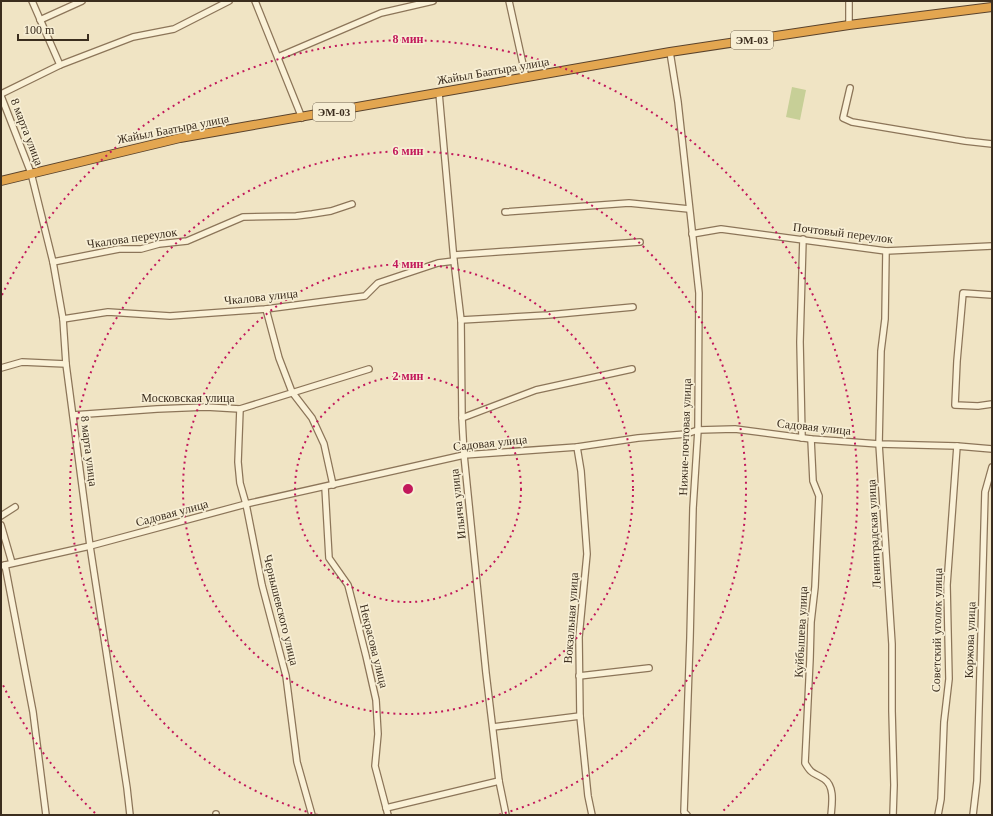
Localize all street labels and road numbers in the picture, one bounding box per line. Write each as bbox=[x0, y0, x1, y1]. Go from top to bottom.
road number: ЭМ-03 bbox=[731, 31, 773, 49]
street label: Жайыл Баатыра улица bbox=[436, 54, 551, 88]
street label: 8 марта улица bbox=[8, 96, 47, 168]
road number: ЭМ-03 bbox=[313, 103, 355, 121]
street label: Жайыл Баатыра улица bbox=[116, 111, 231, 147]
street label: Почтовый переулок bbox=[792, 220, 894, 246]
street label: Чкалова переулок bbox=[86, 225, 178, 251]
street label: Чкалова улица bbox=[223, 286, 299, 308]
street label: Нижне-почтовая улица bbox=[676, 377, 694, 496]
street label: Московская улица bbox=[141, 391, 235, 405]
street label: 8 марта улица bbox=[78, 415, 100, 488]
street label: Садовая улица bbox=[776, 416, 852, 438]
street label: Садовая улица bbox=[452, 432, 528, 454]
street label: Ильича улица bbox=[447, 468, 469, 540]
street label: Ленинградская улица bbox=[864, 478, 884, 589]
street label: Садовая улица bbox=[134, 496, 210, 529]
street label: Чернышевского улица bbox=[260, 553, 302, 667]
street label: Советский уголок улица bbox=[929, 567, 945, 692]
street label: Вокзальная улица bbox=[561, 571, 581, 664]
street label: Куйбышева улица bbox=[792, 585, 810, 678]
street label: Коржова улица bbox=[962, 601, 978, 679]
street label: Некрасова улица bbox=[357, 603, 391, 690]

